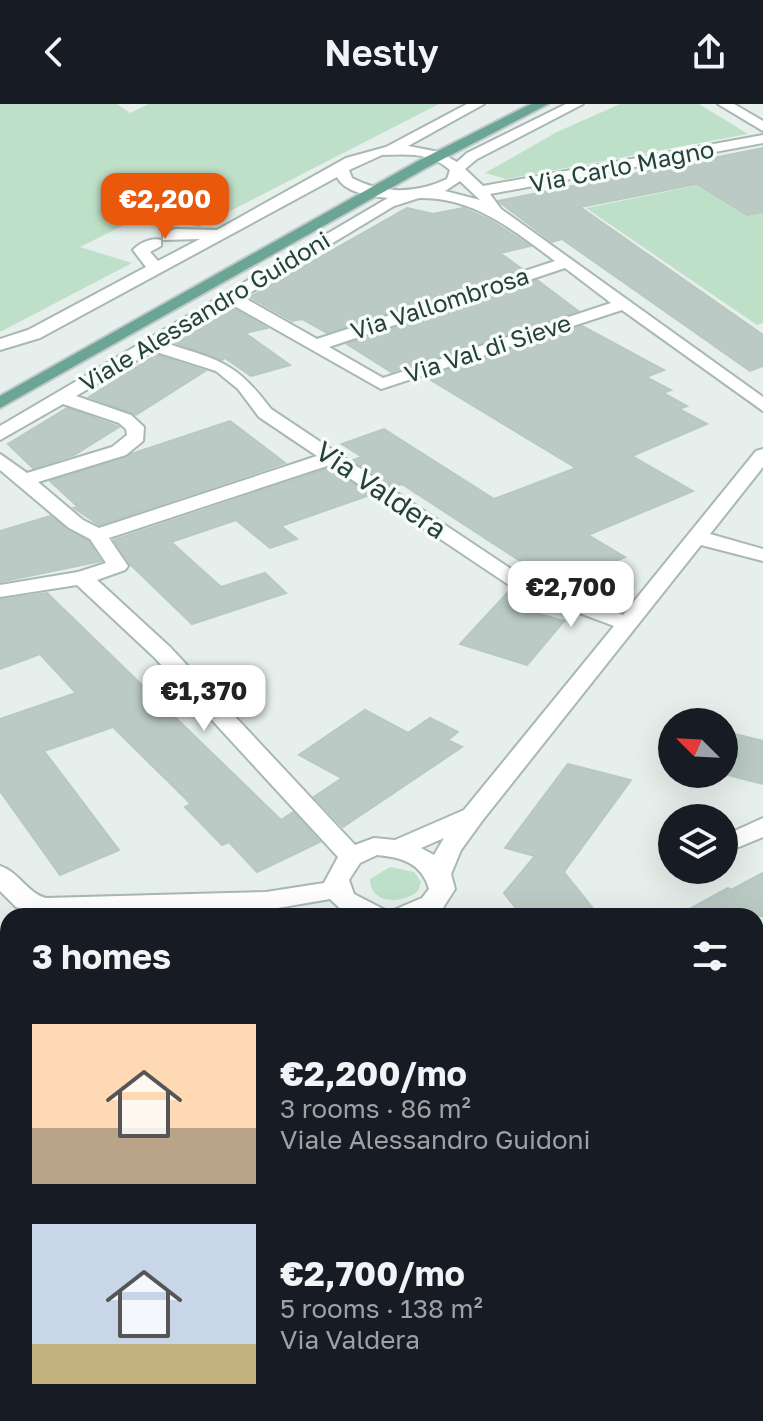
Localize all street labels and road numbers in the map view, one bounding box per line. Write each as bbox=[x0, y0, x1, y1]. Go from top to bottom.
street label: Via Carlo Magno bbox=[527, 133, 716, 198]
street label: Viale Alessandro Guidoni bbox=[74, 224, 335, 397]
street label: Via Vallombrosa bbox=[347, 260, 532, 345]
street label: Via Val di Sieve bbox=[401, 307, 574, 388]
street label: Via Valdera bbox=[310, 434, 453, 545]

